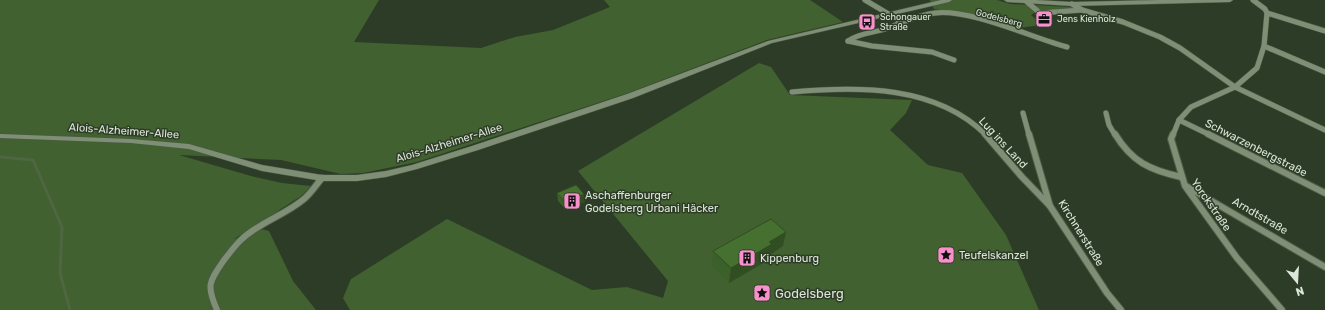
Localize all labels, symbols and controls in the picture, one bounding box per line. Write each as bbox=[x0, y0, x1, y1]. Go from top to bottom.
street label: Godelsberg bbox=[975, 7, 1023, 29]
office icon: Jens Kienholz bbox=[1034, 9, 1054, 29]
bus stop icon: Schongauer Straße bbox=[857, 12, 877, 32]
place label: Schongauer Straße bbox=[880, 12, 931, 32]
place label: Jens Kienholz bbox=[1057, 14, 1116, 24]
street label: Lug ins Land bbox=[976, 115, 1030, 171]
street label: Schwarzenbergstraße bbox=[1203, 117, 1309, 179]
street label: Alois-Alzheimer-Allee bbox=[68, 121, 180, 141]
street label: Alois-Alzheimer-Allee bbox=[394, 121, 504, 165]
street label: Yorckstraße bbox=[1188, 176, 1234, 234]
place label: Aschaffenburger Godelsberg Urbani Häcker bbox=[585, 189, 719, 215]
building icon: Aschaffenburger Godelsberg Urbani Häcker bbox=[562, 191, 582, 211]
street label: Arndtstraße bbox=[1230, 195, 1290, 237]
street label: Kirchnerstraße bbox=[1055, 197, 1107, 269]
place icon: Teufelskanzel bbox=[936, 245, 956, 265]
building icon: Kippenburg bbox=[737, 248, 757, 268]
place label: Teufelskanzel bbox=[959, 249, 1028, 262]
place label: Kippenburg bbox=[760, 252, 819, 265]
north arrow bbox=[1277, 262, 1317, 302]
place icon: Godelsberg bbox=[752, 283, 772, 303]
text: N bbox=[1294, 284, 1306, 298]
place label: Godelsberg bbox=[775, 286, 844, 302]

